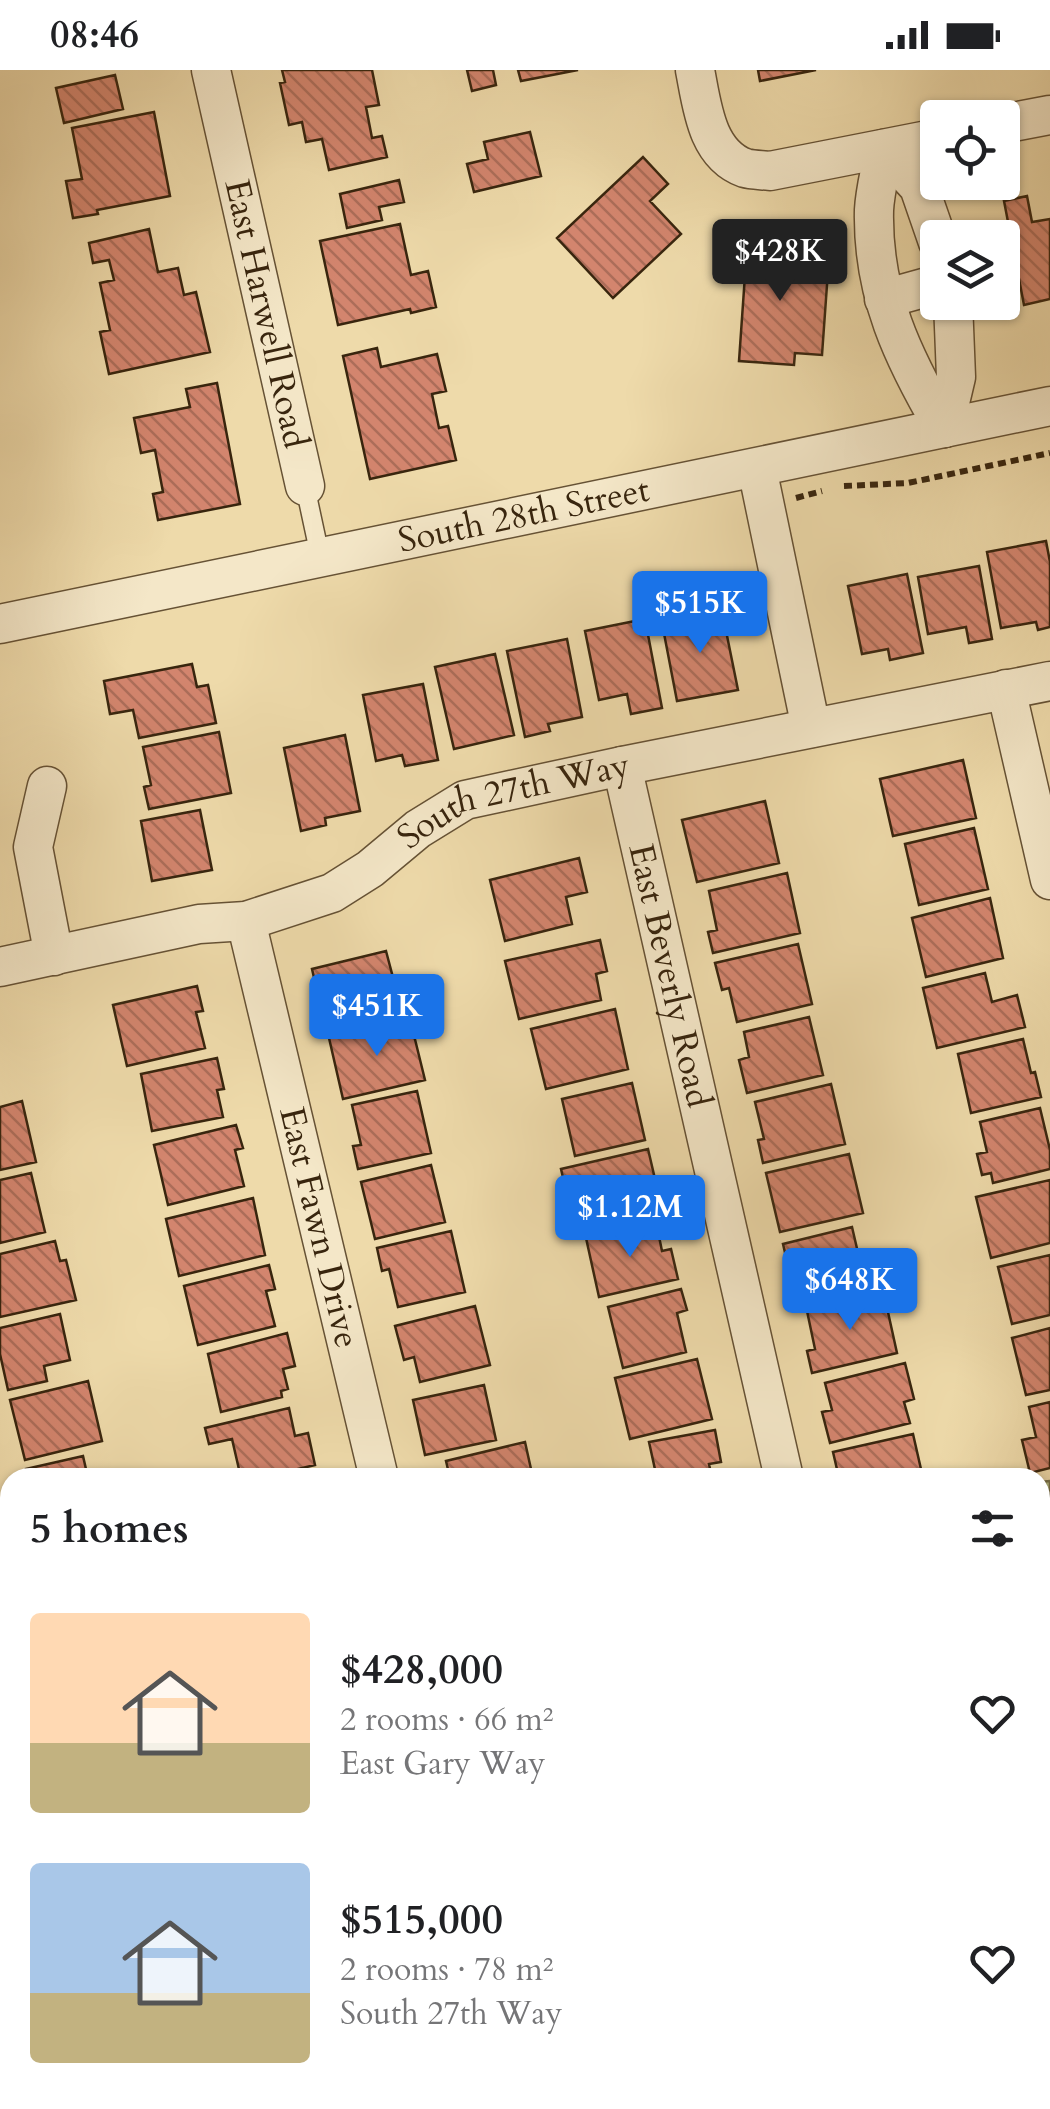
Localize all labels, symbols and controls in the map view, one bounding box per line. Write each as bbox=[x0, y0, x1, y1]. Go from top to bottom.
text: 08:46 bbox=[50, 9, 139, 61]
map controls bbox=[920, 100, 1020, 320]
button: locate bbox=[920, 100, 1020, 200]
street label: East Harwell Road bbox=[212, 175, 320, 453]
pin: $428K bbox=[710, 219, 850, 304]
button: layers bbox=[920, 220, 1020, 320]
text: $428K bbox=[734, 229, 826, 273]
street label: South 28th Street bbox=[394, 466, 654, 565]
pin: $515K bbox=[630, 571, 770, 656]
text: $515K bbox=[654, 581, 746, 625]
street label: South 27th Way bbox=[387, 741, 635, 860]
street label: East Beverly Road bbox=[616, 839, 723, 1112]
pin: $451K bbox=[307, 974, 447, 1059]
text: $451K bbox=[331, 984, 423, 1028]
street label: East Fawn Drive bbox=[267, 1102, 371, 1353]
pin: $1.12M bbox=[549, 1175, 711, 1260]
text: $1.12M bbox=[577, 1185, 683, 1229]
pin: $648K bbox=[780, 1248, 920, 1333]
text: $648K bbox=[804, 1258, 896, 1302]
text: 5 homes bbox=[30, 1500, 188, 1557]
icon: filters bbox=[965, 1501, 1020, 1556]
text: $428,000 bbox=[340, 1641, 503, 1698]
icon: home bbox=[110, 1653, 230, 1773]
icon: heart bbox=[965, 1686, 1020, 1741]
text: 2 rooms · 66 m² bbox=[340, 1698, 553, 1742]
text: East Gary Way bbox=[340, 1742, 545, 1786]
text: $515,000 bbox=[340, 1891, 503, 1948]
icon: home bbox=[110, 1903, 230, 2023]
icon: heart bbox=[965, 1936, 1020, 1991]
text: 2 rooms · 78 m² bbox=[340, 1948, 553, 1992]
text: South 27th Way bbox=[340, 1992, 562, 2036]

